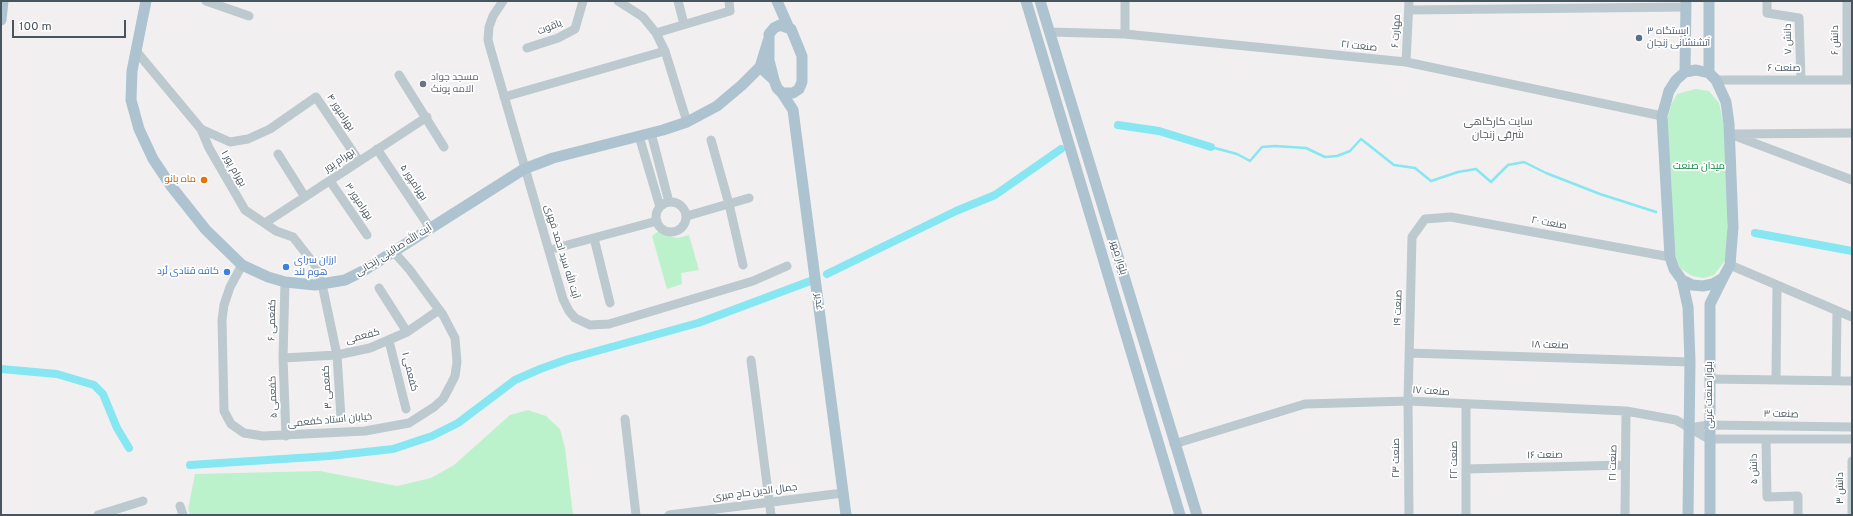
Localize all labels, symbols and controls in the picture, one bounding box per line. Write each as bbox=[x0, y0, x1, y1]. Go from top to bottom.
scale bar bbox=[14, 12, 128, 38]
street label: مهارت ۶ bbox=[1390, 14, 1404, 48]
street label: یاقوت bbox=[536, 18, 564, 38]
text: 100 m bbox=[19, 19, 52, 35]
street label: دانش ۷ bbox=[1783, 23, 1795, 55]
street label: دانش ۶ bbox=[1830, 25, 1842, 55]
place label: ایستگاه ۳ آتشنشانی زنجان bbox=[1647, 26, 1710, 50]
marker: ایستگاه ۳ آتشنشانی زنجان bbox=[1634, 33, 1644, 43]
street label: صنعت ۲۱ bbox=[1340, 39, 1378, 55]
street label: صنعت ۶ bbox=[1768, 63, 1800, 75]
place label: مسجد جواد الامه پونک bbox=[431, 72, 479, 96]
marker: مسجد جواد الامه پونک bbox=[418, 79, 428, 89]
street label: بهرامپور ۴ bbox=[323, 92, 357, 134]
district label: سایت کارگاهی شرقی زنجان bbox=[1463, 116, 1533, 142]
street label: بهرام پور bbox=[322, 146, 358, 176]
street label: بهرام پور ۱ bbox=[218, 149, 248, 189]
park label: میدان صنعت bbox=[1673, 161, 1725, 173]
street label: بهرامپور ۵ bbox=[397, 163, 429, 203]
place label: ماه بانو bbox=[164, 174, 196, 186]
marker: ماه بانو bbox=[199, 175, 209, 185]
street label: بهرامپور ۳ bbox=[341, 181, 375, 223]
street label: آیت الله سید احمد فهری bbox=[541, 204, 581, 300]
street label: صنعت ۲۰ bbox=[1530, 215, 1568, 233]
street label: آیت الله صائینی زنجانی bbox=[353, 223, 435, 279]
street label: بلوار مهر bbox=[1107, 239, 1129, 277]
place label: ارزان سرای هوم لند bbox=[294, 255, 336, 278]
marker: ارزان سرای هوم لند bbox=[281, 262, 291, 272]
place label: کافه قنادی لٌرد bbox=[157, 266, 219, 278]
marker: کافه قنادی لٌرد bbox=[222, 267, 232, 277]
street label: صنعت ۱۹ bbox=[1392, 290, 1406, 326]
street label: غدیر bbox=[811, 293, 825, 311]
street label: کفعمی ۶ bbox=[267, 299, 279, 341]
street label: کفعمی bbox=[345, 327, 381, 347]
street label: صنعت ۱۸ bbox=[1531, 339, 1569, 353]
street label: کفعمی ۱ bbox=[398, 351, 420, 393]
street label: بلوار صنعت غربی bbox=[1704, 361, 1716, 429]
street label: کفعمی ۳ bbox=[320, 365, 336, 409]
street label: کفعمی ۵ bbox=[267, 376, 281, 418]
street label: صنعت ۱۷ bbox=[1412, 385, 1450, 399]
street label: صنعت ۳ bbox=[1764, 409, 1798, 421]
street label: خیابان استاد کفعمی bbox=[287, 411, 373, 431]
street label: صنعت ۲۳ bbox=[1391, 438, 1403, 478]
street label: صنعت ۲۲ bbox=[1449, 441, 1461, 479]
street label: صنعت ۲۱ bbox=[1608, 445, 1620, 481]
street label: صنعت ۱۶ bbox=[1527, 450, 1563, 462]
street label: دانش ۵ bbox=[1749, 454, 1761, 484]
street label: دانش ۳ bbox=[1835, 472, 1847, 504]
street label: جمال الدین حاج میری bbox=[712, 482, 798, 504]

